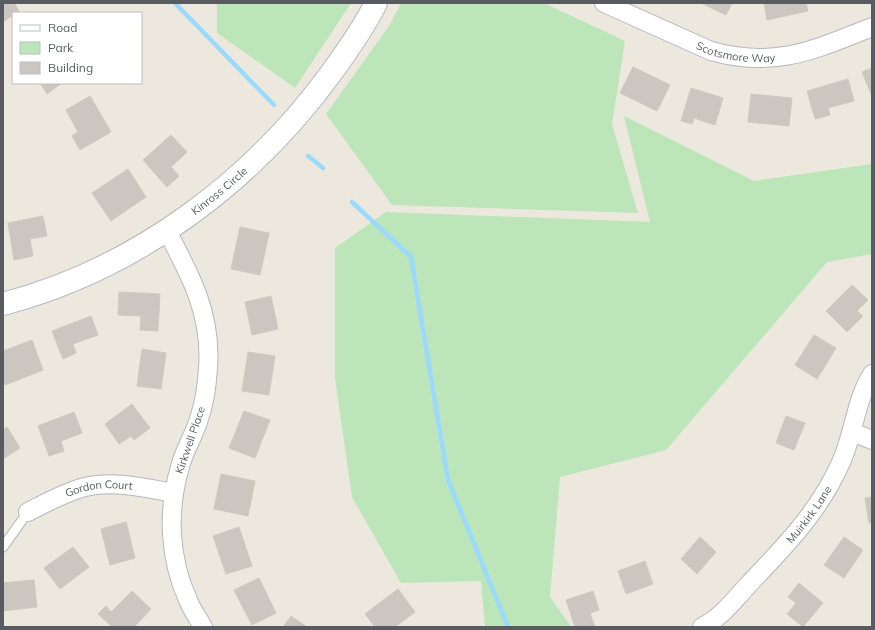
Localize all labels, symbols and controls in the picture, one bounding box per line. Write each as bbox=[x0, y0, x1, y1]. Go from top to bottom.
legend bbox=[12, 12, 142, 84]
text: Road bbox=[48, 20, 77, 35]
street label: Scotsmore Way bbox=[694, 38, 776, 65]
text: Park bbox=[48, 40, 74, 55]
text: Building bbox=[48, 60, 93, 75]
street label: Kinross Circle bbox=[188, 164, 250, 218]
street label: Kirkwell Place bbox=[172, 404, 208, 476]
street label: Gordon Court bbox=[63, 477, 134, 500]
street label: Muirkirk Lane bbox=[783, 483, 835, 546]

